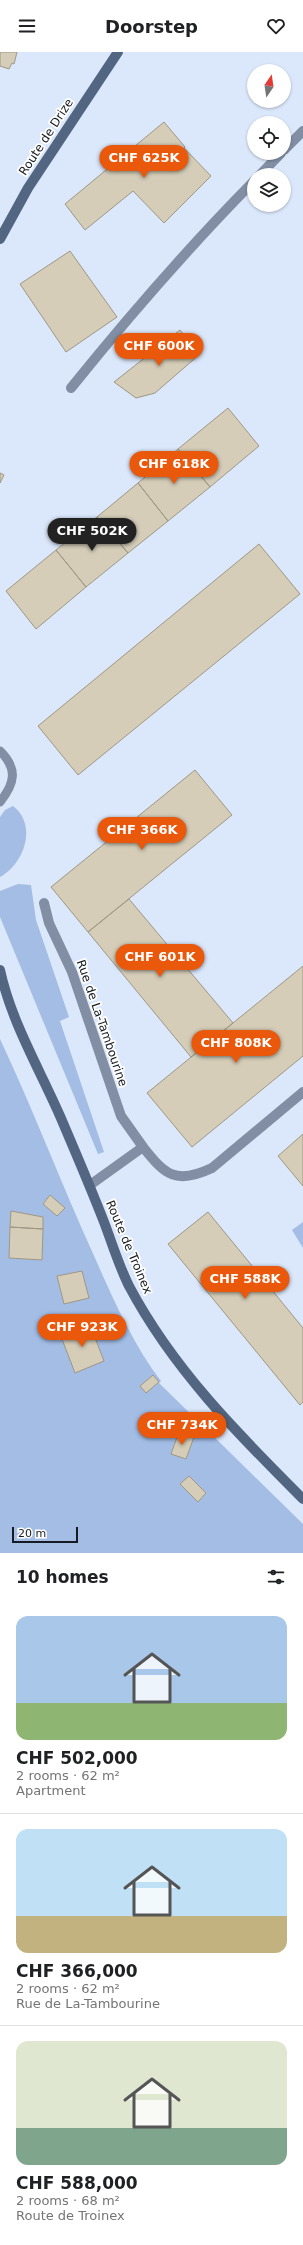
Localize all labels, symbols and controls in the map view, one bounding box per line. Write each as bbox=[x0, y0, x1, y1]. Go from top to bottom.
icon: menu bbox=[16, 15, 38, 37]
icon: heart bbox=[265, 15, 287, 37]
text: Doorstep bbox=[105, 16, 198, 37]
north arrow bbox=[247, 64, 291, 108]
map controls bbox=[247, 64, 291, 212]
street label: Route de Drize bbox=[16, 96, 76, 178]
button: locate bbox=[247, 116, 291, 160]
pin: CHF 625K bbox=[103, 145, 185, 179]
text: CHF 625K bbox=[108, 150, 180, 165]
button: layers bbox=[247, 168, 291, 212]
pin: CHF 600K bbox=[118, 333, 200, 367]
text: CHF 600K bbox=[123, 338, 195, 353]
pin: CHF 618K bbox=[133, 451, 215, 485]
text: CHF 618K bbox=[138, 456, 210, 471]
pin: CHF 502K bbox=[51, 518, 133, 552]
text: CHF 502K bbox=[56, 523, 128, 538]
pin: CHF 366K bbox=[101, 817, 183, 851]
text: CHF 366K bbox=[106, 822, 178, 837]
pin: CHF 601K bbox=[119, 944, 201, 978]
text: CHF 601K bbox=[124, 949, 196, 964]
street label: Rue de La-Tambourine bbox=[74, 958, 130, 1088]
pin: CHF 808K bbox=[195, 1030, 277, 1064]
text: CHF 808K bbox=[200, 1035, 272, 1050]
street label: Route de Troinex bbox=[103, 1198, 155, 1296]
pin: CHF 588K bbox=[204, 1266, 286, 1300]
text: CHF 588K bbox=[209, 1271, 281, 1286]
pin: CHF 923K bbox=[41, 1314, 123, 1348]
text: CHF 923K bbox=[46, 1319, 118, 1334]
pin: CHF 734K bbox=[141, 1412, 223, 1446]
text: CHF 734K bbox=[146, 1417, 218, 1432]
scale bar bbox=[12, 1525, 78, 1544]
text: 20 m bbox=[18, 1527, 46, 1540]
icon: filters bbox=[265, 1566, 287, 1588]
text: 10 homes bbox=[16, 1567, 109, 1587]
icon: home bbox=[116, 1642, 188, 1714]
text: CHF 502,000 bbox=[16, 1748, 138, 1768]
text: 2 rooms · 62 m² bbox=[16, 1768, 120, 1783]
text: Apartment bbox=[16, 1783, 86, 1798]
icon: home bbox=[116, 1855, 188, 1927]
text: CHF 366,000 bbox=[16, 1961, 138, 1981]
text: 2 rooms · 62 m² bbox=[16, 1981, 120, 1996]
text: Rue de La-Tambourine bbox=[16, 1996, 160, 2011]
icon: home bbox=[116, 2067, 188, 2139]
text: CHF 588,000 bbox=[16, 2173, 138, 2193]
text: 2 rooms · 68 m² bbox=[16, 2193, 120, 2208]
text: Route de Troinex bbox=[16, 2208, 125, 2223]

